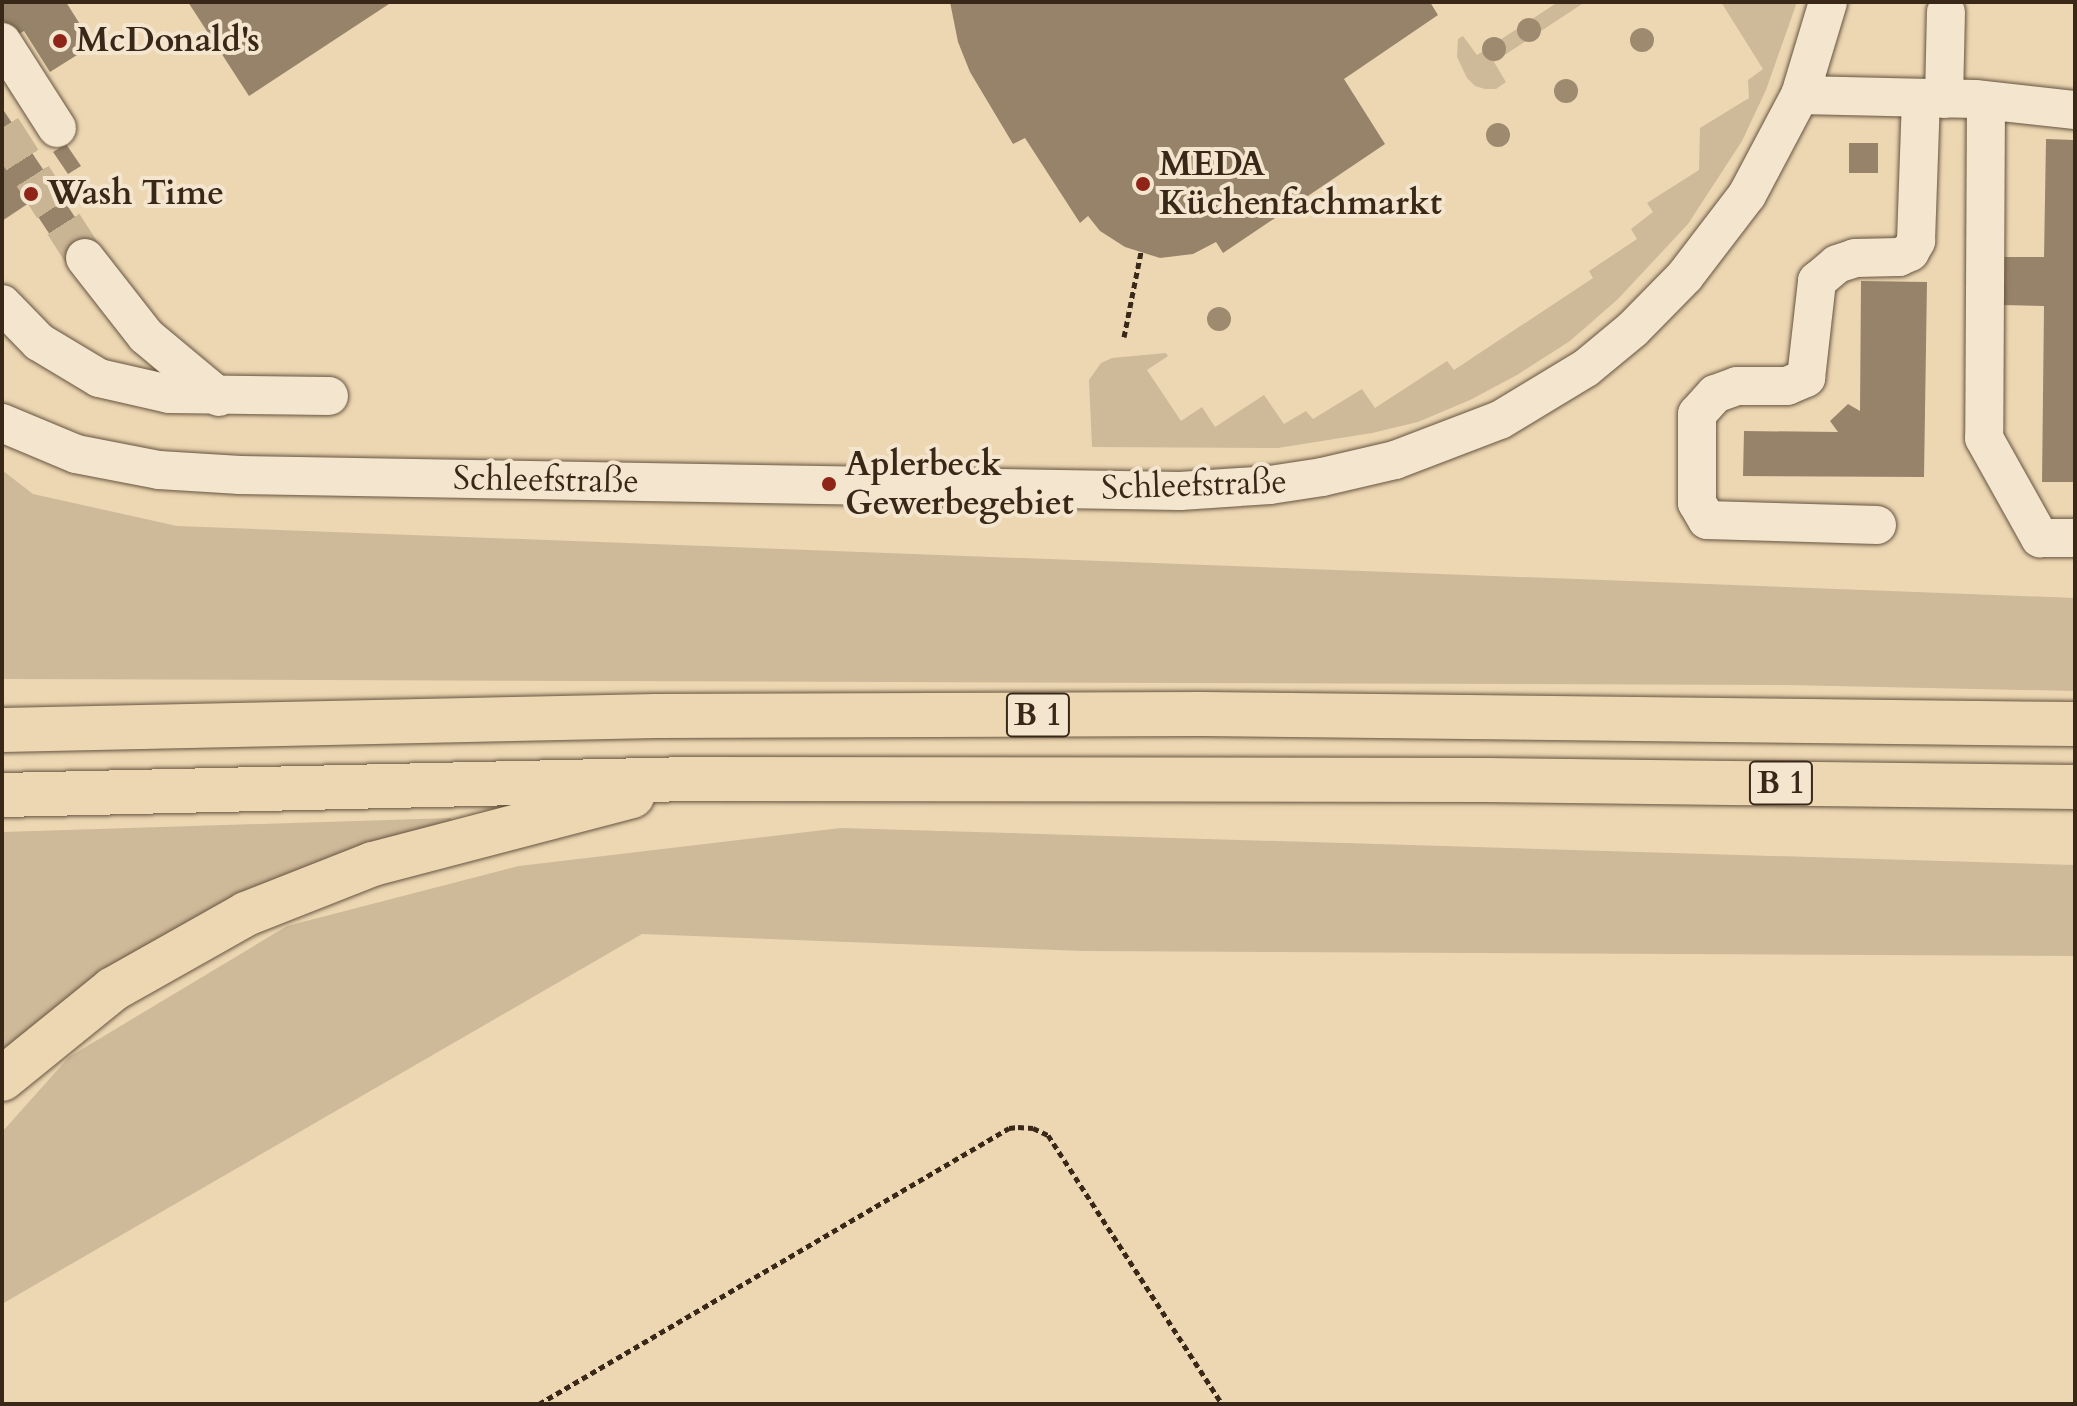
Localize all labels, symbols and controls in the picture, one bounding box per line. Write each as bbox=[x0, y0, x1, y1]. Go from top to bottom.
place label: McDonald's bbox=[76, 21, 260, 61]
marker: McDonald's bbox=[51, 32, 69, 50]
place label: MEDA Küchenfachmarkt bbox=[1159, 144, 1442, 224]
place label: Wash Time bbox=[47, 174, 224, 214]
marker: MEDA Küchenfachmarkt bbox=[1134, 175, 1152, 193]
marker: Wash Time bbox=[22, 185, 40, 203]
place label: Aplerbeck Gewerbegebiet bbox=[845, 444, 1074, 524]
street label: Schleefstraße bbox=[453, 458, 639, 502]
street label: Schleefstraße bbox=[1100, 461, 1288, 509]
marker: Aplerbeck Gewerbegebiet bbox=[820, 475, 838, 493]
road number: B 1 bbox=[1004, 687, 1072, 743]
road number: B 1 bbox=[1747, 755, 1815, 811]

